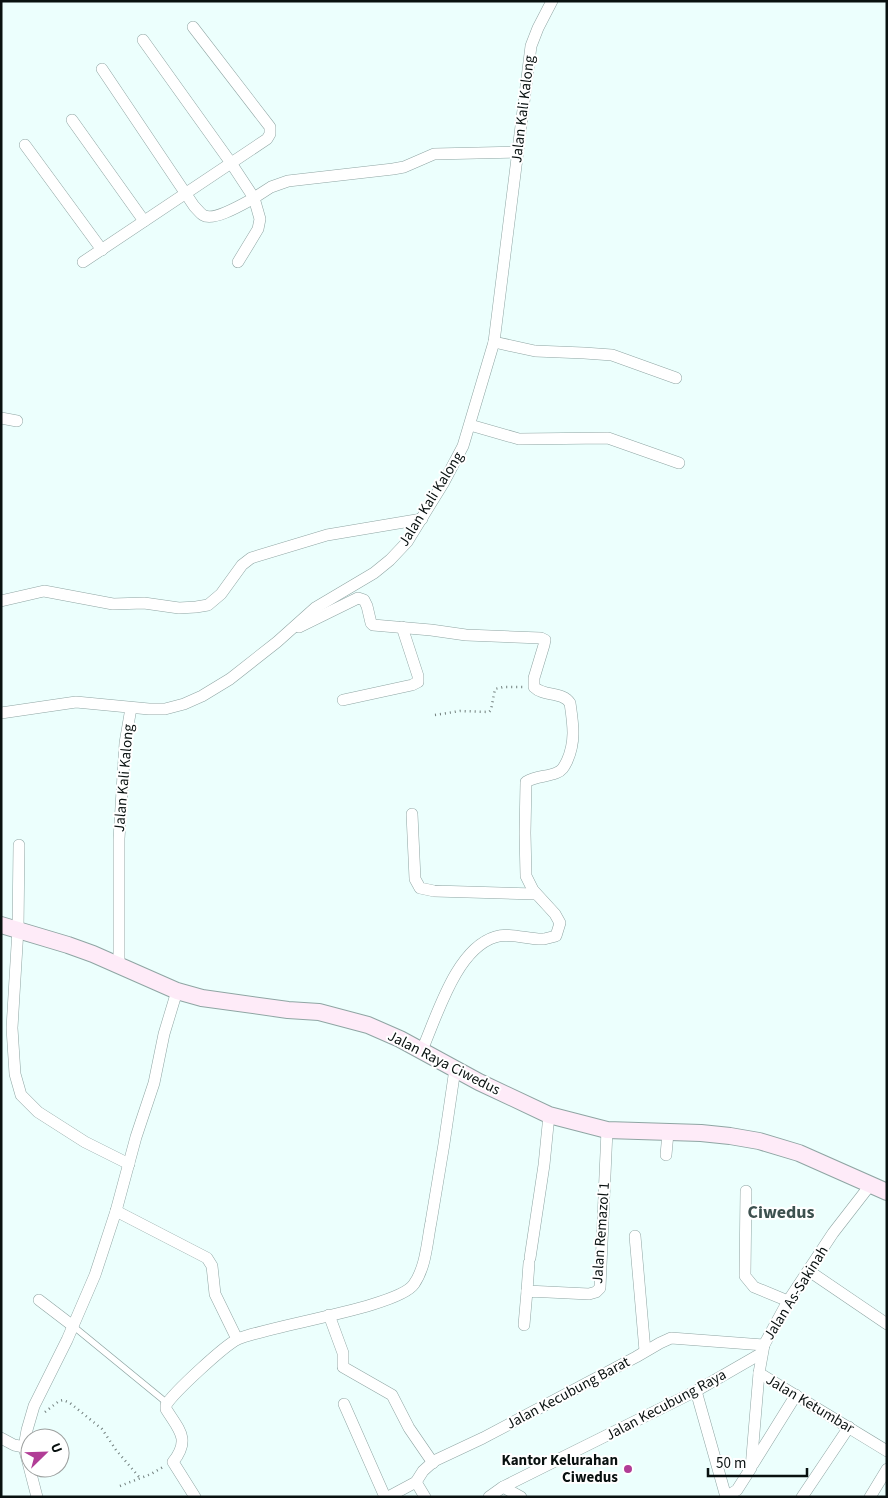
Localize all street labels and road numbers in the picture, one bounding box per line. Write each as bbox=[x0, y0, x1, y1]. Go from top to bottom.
street label: Jalan Kali Kalong bbox=[506, 54, 540, 164]
street label: Jalan Kali Kalong bbox=[393, 447, 469, 550]
street label: Jalan Kali Kalong bbox=[109, 723, 139, 833]
street label: Jalan Raya Ciwedus bbox=[384, 1026, 504, 1100]
street label: Jalan Remazol 1 bbox=[587, 1181, 615, 1285]
street label: Jalan As-Sakinah bbox=[759, 1242, 833, 1344]
street label: Jalan Kecubung Barat bbox=[502, 1352, 634, 1434]
street label: Jalan Kecubung Raya bbox=[602, 1364, 730, 1446]
street label: Jalan Ketumbar bbox=[762, 1369, 859, 1439]

